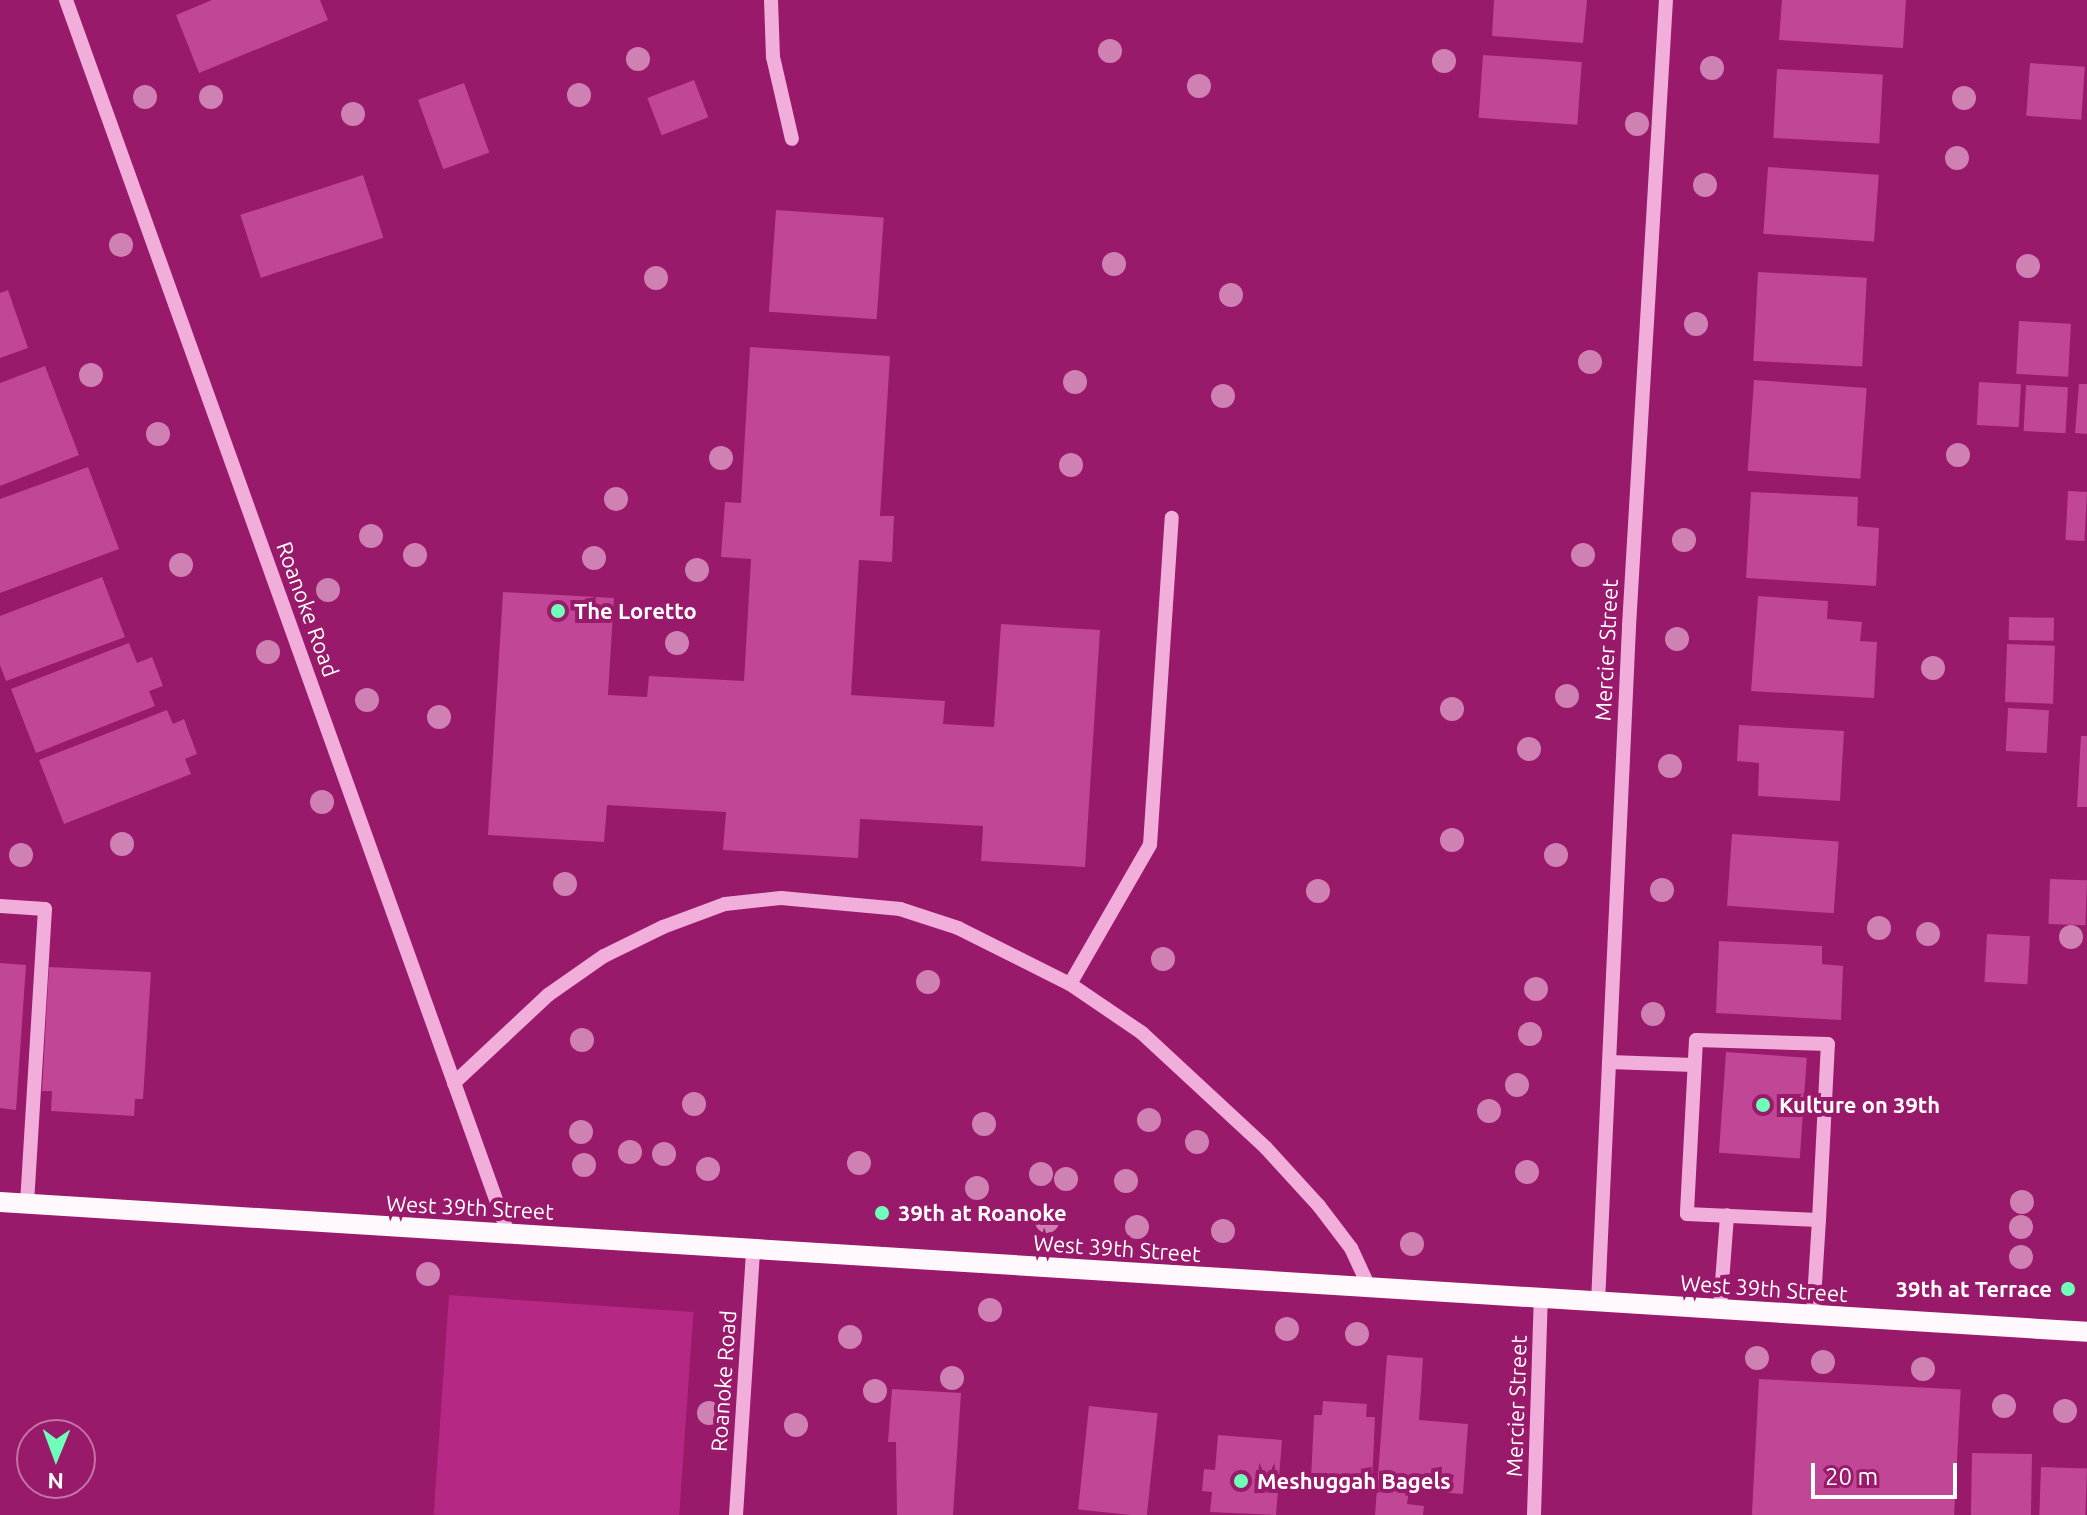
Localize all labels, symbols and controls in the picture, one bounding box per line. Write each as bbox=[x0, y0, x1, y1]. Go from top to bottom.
street label: Roanoke Road bbox=[271, 538, 345, 680]
street label: Mercier Street bbox=[1589, 578, 1623, 722]
place label: The Loretto bbox=[574, 598, 697, 624]
marker: The Loretto bbox=[549, 602, 567, 620]
place label: Kulture on 39th bbox=[1779, 1092, 1940, 1118]
marker: Kulture on 39th bbox=[1754, 1096, 1772, 1114]
street label: West 39th Street bbox=[385, 1189, 555, 1225]
place label: 39th at Roanoke bbox=[898, 1200, 1067, 1226]
marker: 39th at Roanoke bbox=[873, 1204, 891, 1222]
street label: West 39th Street bbox=[1032, 1229, 1202, 1267]
street label: West 39th Street bbox=[1679, 1269, 1849, 1307]
place label: 39th at Terrace bbox=[1896, 1276, 2052, 1302]
marker: 39th at Terrace bbox=[2059, 1280, 2077, 1298]
street label: Roanoke Road bbox=[705, 1309, 741, 1453]
street label: Mercier Street bbox=[1500, 1335, 1532, 1477]
north arrow bbox=[16, 1419, 96, 1499]
scale bar bbox=[1815, 1447, 1961, 1497]
text: 20 m bbox=[1825, 1463, 1878, 1490]
place label: Meshuggah Bagels bbox=[1257, 1468, 1451, 1494]
text: N bbox=[47, 1469, 64, 1494]
marker: Meshuggah Bagels bbox=[1232, 1472, 1250, 1490]

